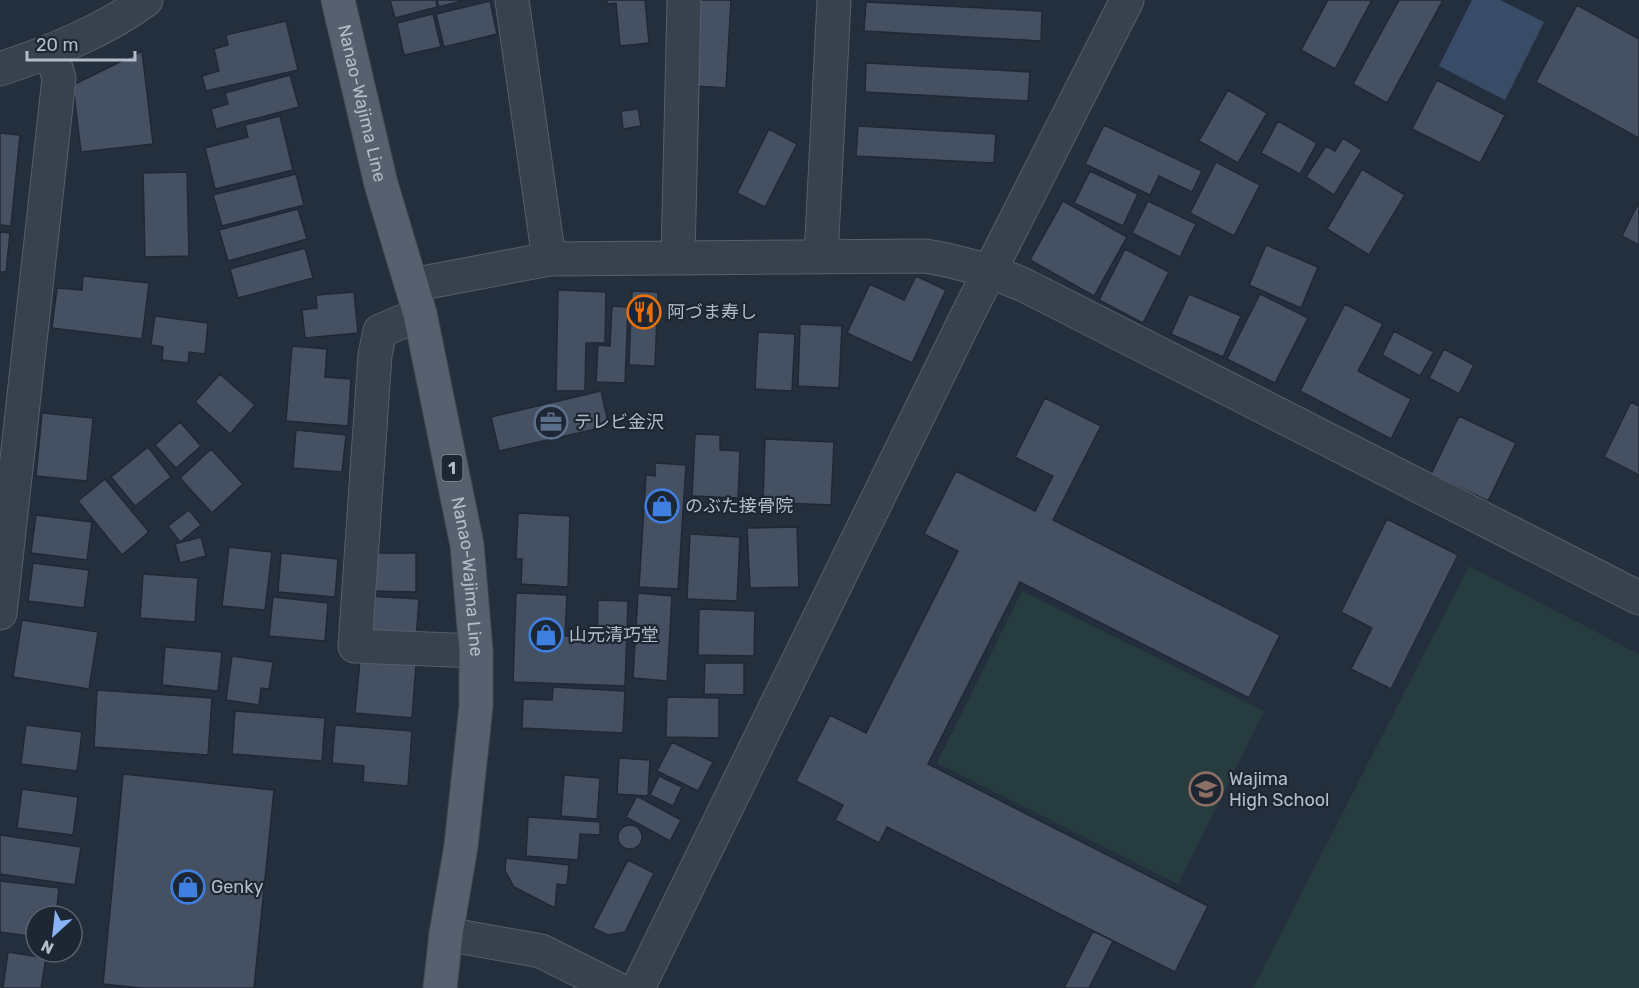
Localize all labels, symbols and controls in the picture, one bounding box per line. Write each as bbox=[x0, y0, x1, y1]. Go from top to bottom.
street label: Nanao-Wajima Line bbox=[333, 22, 391, 184]
scale bar bbox=[27, 24, 135, 62]
text: 20 m bbox=[36, 34, 78, 56]
restaurant icon: 阿づま寿し bbox=[626, 294, 662, 330]
place label: 阿づま寿し bbox=[667, 301, 757, 323]
office icon: テレビ金沢 bbox=[533, 404, 569, 440]
place label: テレビ金沢 bbox=[574, 411, 664, 433]
road number: 1 bbox=[442, 455, 462, 481]
shop icon: のぶた接骨院 bbox=[644, 488, 680, 524]
street label: Nanao-Wajima Line bbox=[446, 495, 487, 657]
place label: のぶた接骨院 bbox=[685, 495, 793, 517]
shop icon: 山元清巧堂 bbox=[528, 617, 564, 653]
place label: 山元清巧堂 bbox=[569, 624, 659, 646]
place label: Wajima High School bbox=[1229, 768, 1329, 811]
school or university icon: Wajima High School bbox=[1188, 771, 1224, 807]
shop icon: Genky bbox=[170, 869, 206, 905]
place label: Genky bbox=[211, 876, 264, 898]
north arrow bbox=[24, 904, 84, 964]
text: N bbox=[38, 936, 57, 958]

